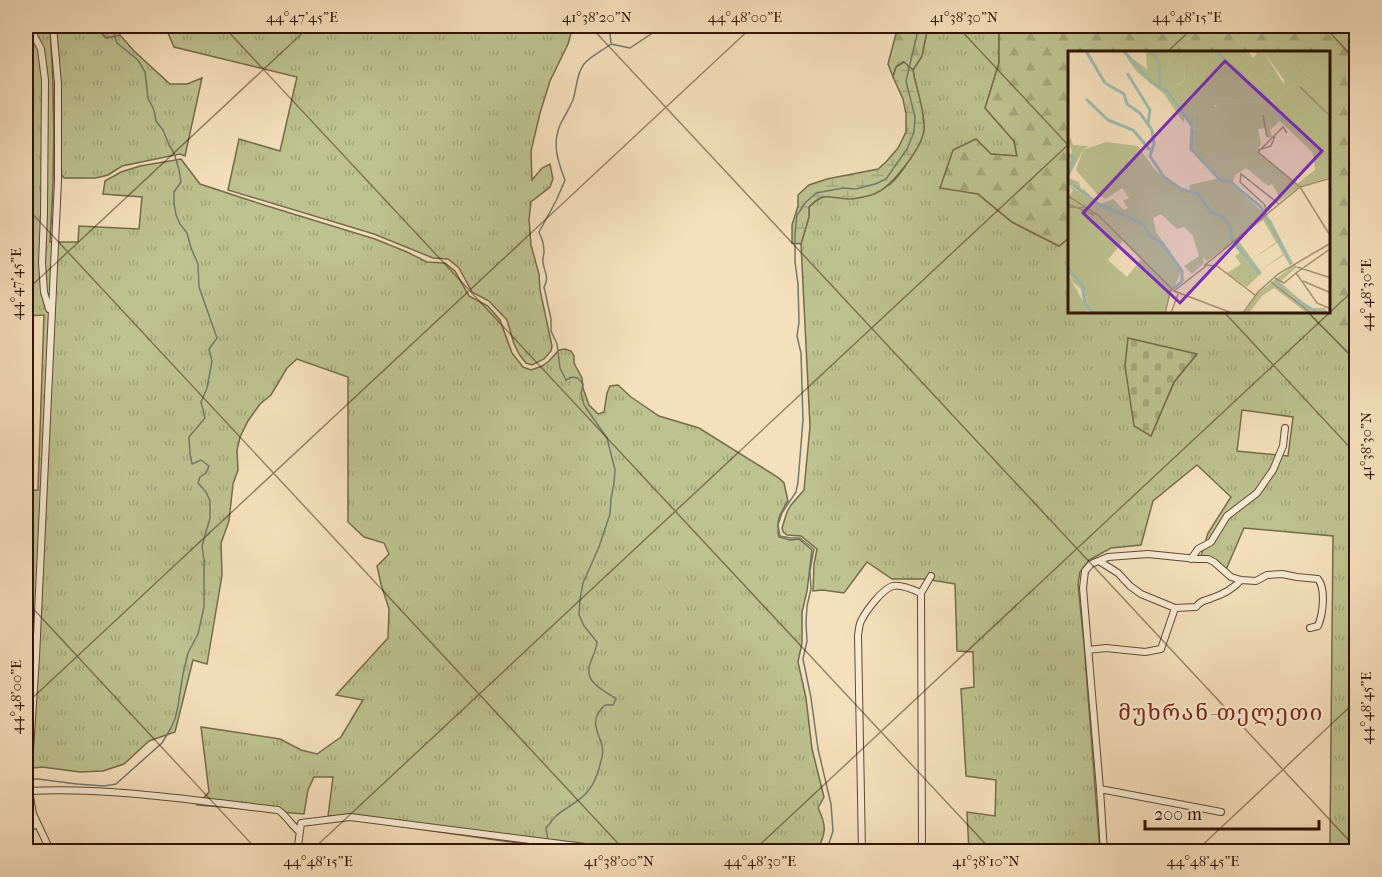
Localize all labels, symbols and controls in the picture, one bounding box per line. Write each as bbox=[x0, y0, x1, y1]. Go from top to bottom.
text: 44°47'45"E bbox=[266, 8, 338, 26]
text: 41°38'20"N bbox=[562, 8, 633, 26]
text: 44°48'00"E bbox=[708, 8, 782, 26]
text: 41°38'30"N bbox=[930, 8, 999, 26]
text: 44°48'15"E bbox=[1152, 8, 1222, 26]
inset map bbox=[1068, 51, 1331, 314]
text: 44°47'45"E bbox=[7, 248, 25, 320]
text: 44°48'30"E bbox=[1357, 259, 1375, 331]
text: 41°38'30"N bbox=[1357, 411, 1375, 480]
text: 44°48'00"E bbox=[7, 660, 25, 734]
text: 44°48'45"E bbox=[1357, 672, 1375, 744]
district label: მუხრან-თელეთი bbox=[1118, 700, 1324, 726]
scale bar bbox=[1145, 793, 1319, 831]
text: 200 m bbox=[1154, 804, 1202, 825]
text: 44°48'15"E bbox=[283, 852, 353, 870]
text: 41°38'00"N bbox=[584, 852, 655, 870]
text: 44°48'30"E bbox=[724, 852, 796, 870]
text: 41°38'10"N bbox=[952, 852, 1020, 870]
text: 44°48'45"E bbox=[1167, 852, 1239, 870]

